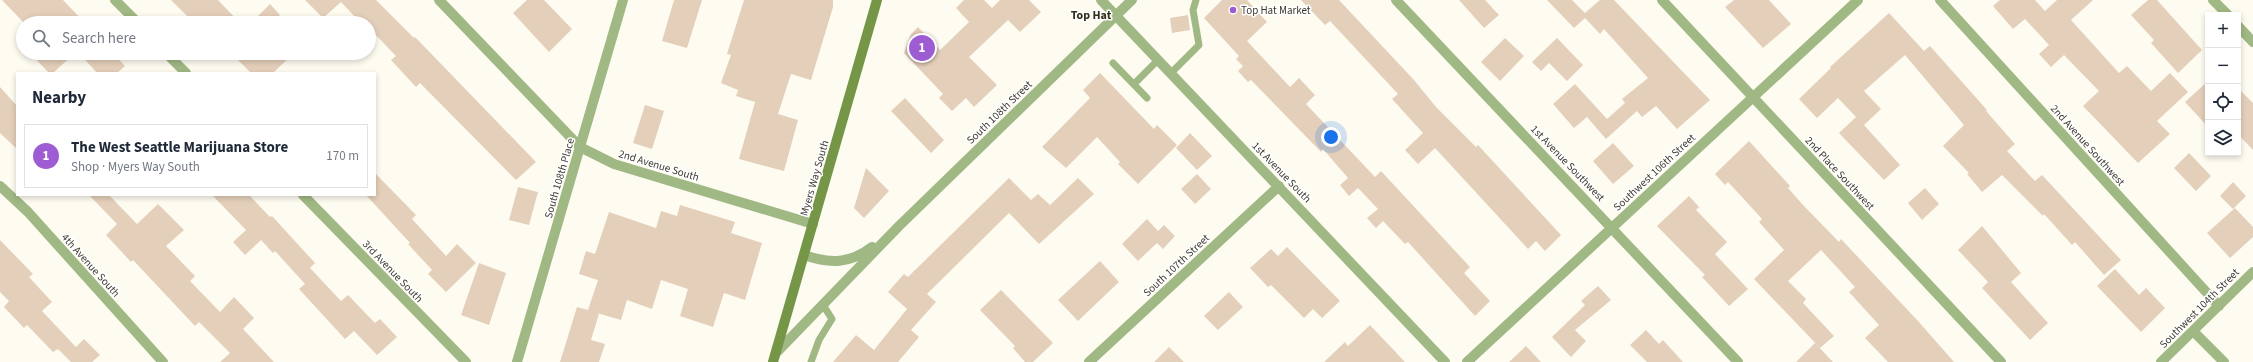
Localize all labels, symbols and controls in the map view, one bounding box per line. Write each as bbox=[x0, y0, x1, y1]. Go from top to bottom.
place label: Top Hat Market bbox=[1241, 3, 1311, 18]
marker: Top Hat Market bbox=[1228, 5, 1238, 15]
district label: Top Hat bbox=[1071, 7, 1112, 24]
map controls bbox=[2205, 12, 2241, 156]
button: + bbox=[2205, 12, 2241, 48]
search box bbox=[16, 16, 376, 60]
icon: search bbox=[30, 27, 52, 49]
text: Search here bbox=[62, 28, 136, 49]
pin: 1 bbox=[909, 33, 935, 63]
button: − bbox=[2205, 48, 2241, 84]
street label: South 108th Street bbox=[963, 77, 1036, 147]
button: locate bbox=[2205, 84, 2241, 120]
text: Nearby bbox=[32, 86, 86, 110]
street label: 2nd Avenue Southwest bbox=[2047, 101, 2128, 190]
button: layers bbox=[2205, 120, 2241, 156]
street label: 1st Avenue Southwest bbox=[1527, 122, 1608, 205]
your location bbox=[1321, 127, 1341, 147]
street label: Southwest 106th Street bbox=[1610, 130, 1699, 214]
street label: 2nd Place Southwest bbox=[1801, 133, 1878, 214]
street label: South 108th Place bbox=[541, 136, 578, 220]
text: The West Seattle Marijuana Store bbox=[71, 137, 288, 158]
street label: Myers Way South bbox=[797, 139, 832, 218]
street label: 1st Avenue South bbox=[1249, 139, 1315, 206]
street label: 2nd Avenue South bbox=[617, 146, 701, 185]
text: 1 bbox=[43, 147, 49, 165]
text: 170 m bbox=[326, 147, 359, 165]
text: Shop · Myers Way South bbox=[71, 158, 200, 176]
street label: 4th Avenue South bbox=[58, 230, 123, 300]
street label: South 107th Street bbox=[1140, 231, 1213, 300]
street label: 3rd Avenue South bbox=[359, 237, 426, 306]
street label: Southwest 104th Street bbox=[2156, 265, 2243, 351]

